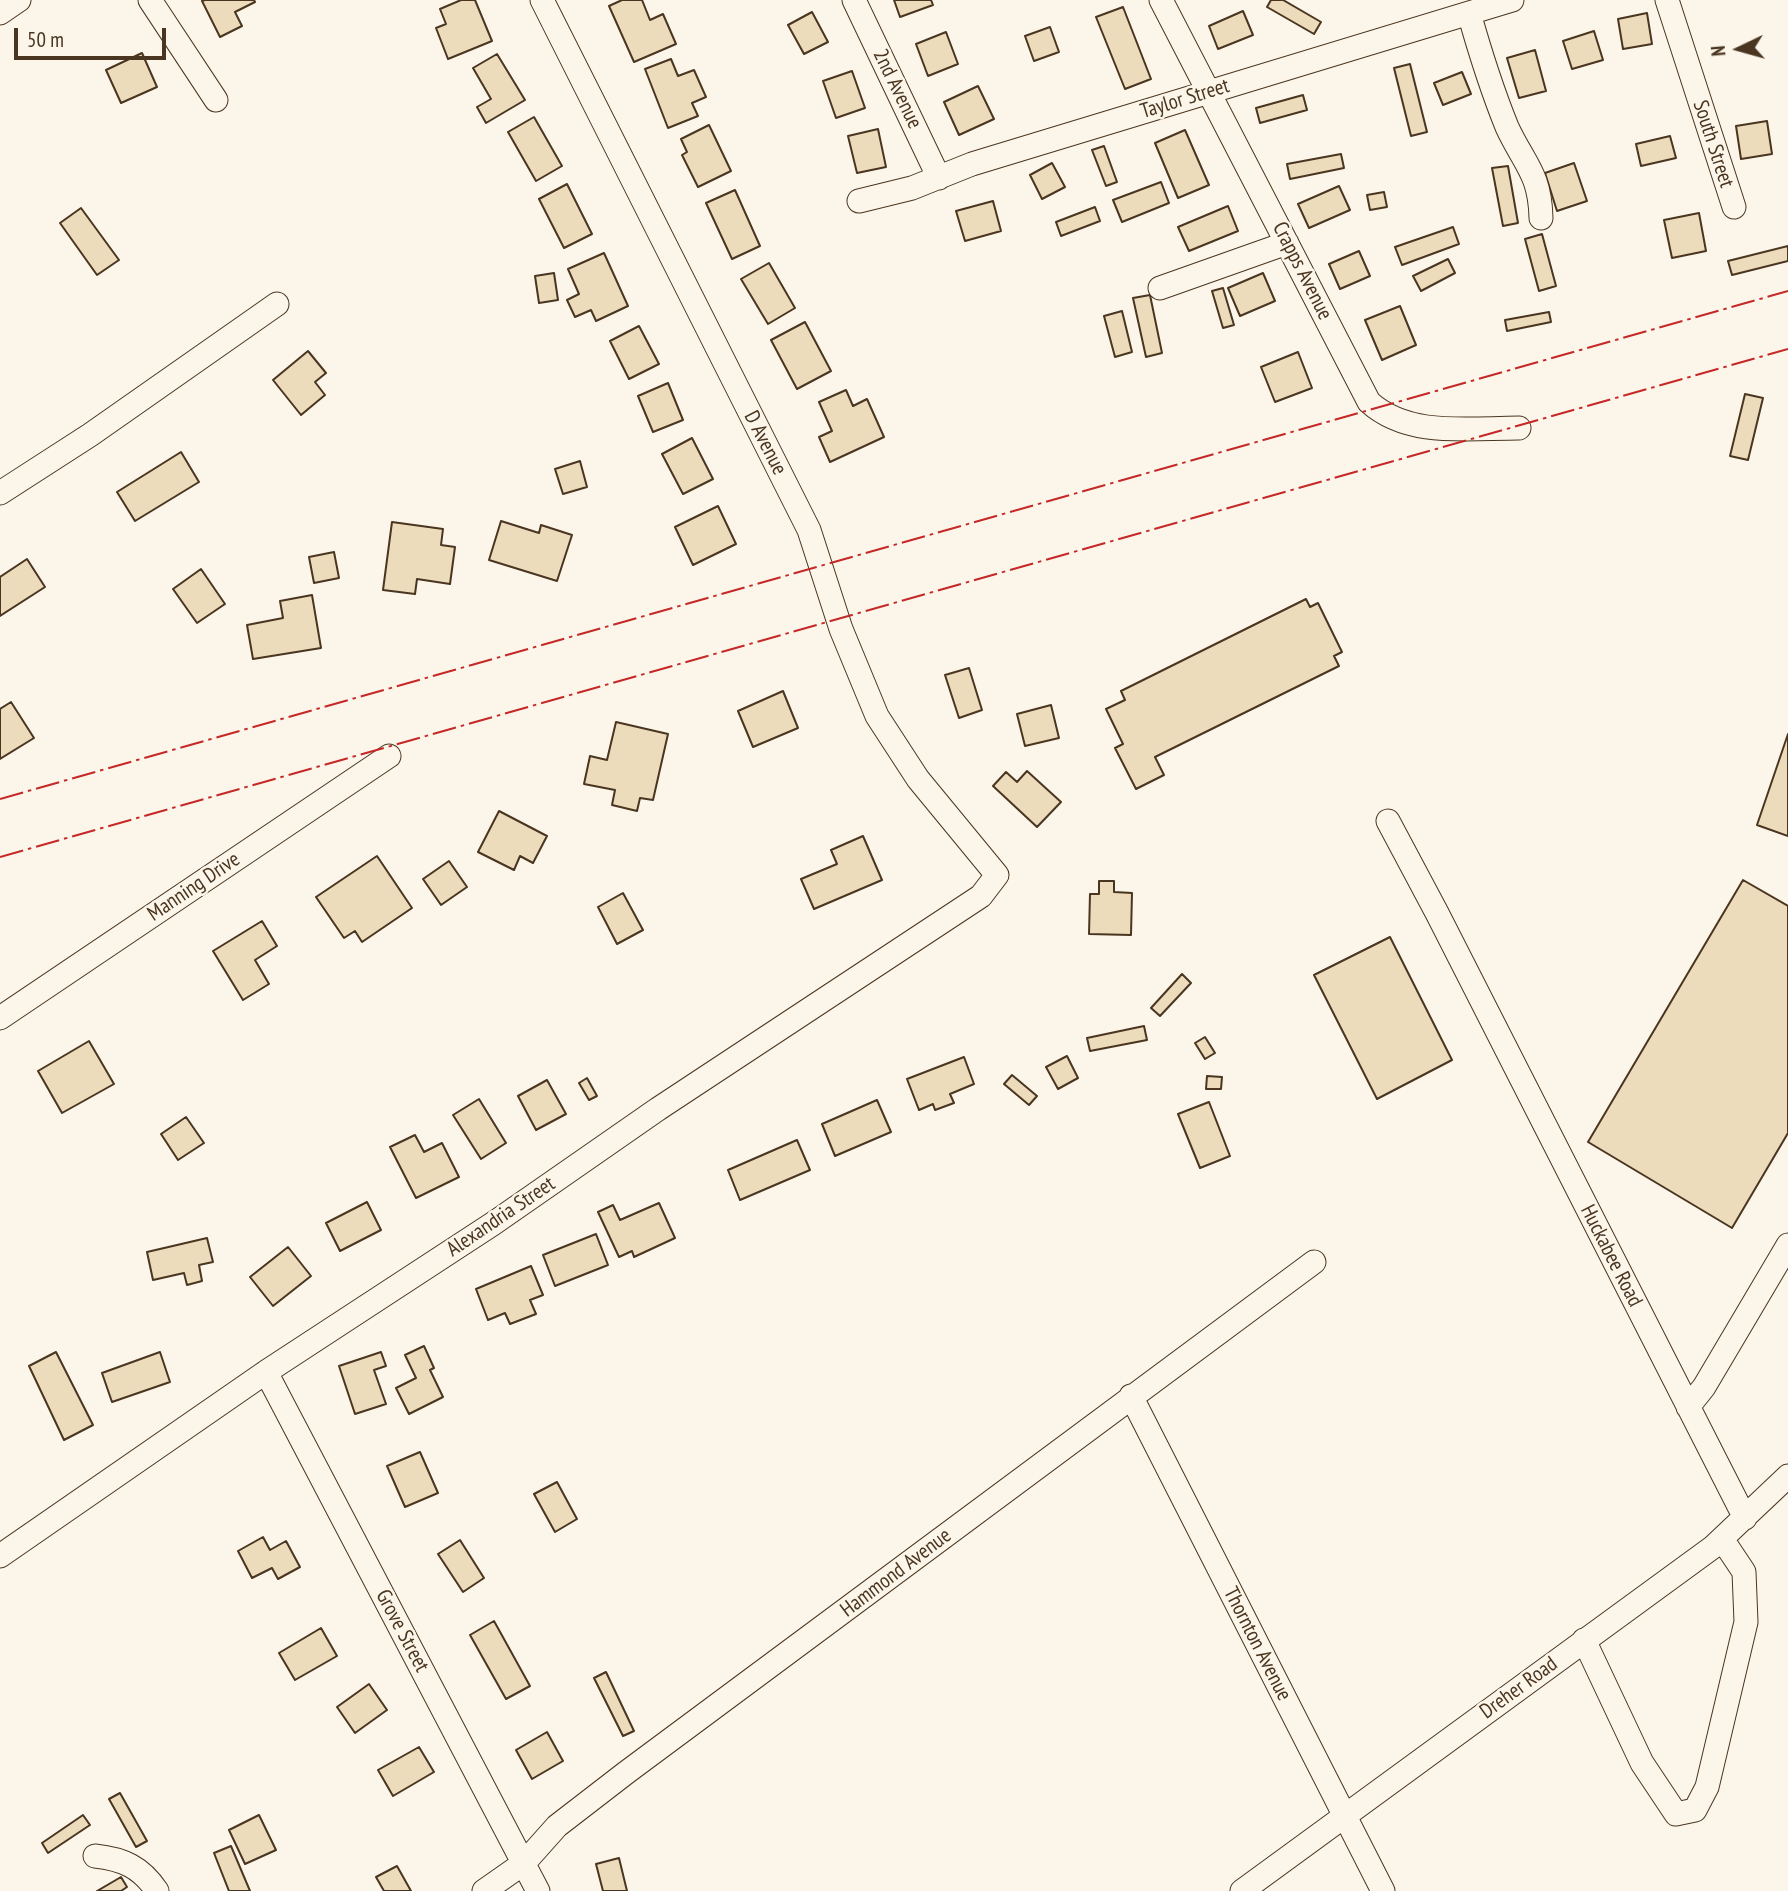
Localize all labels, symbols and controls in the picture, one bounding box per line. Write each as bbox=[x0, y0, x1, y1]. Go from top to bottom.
scale bar bbox=[18, 14, 170, 58]
north arrow bbox=[1704, 14, 1774, 84]
text: 50 m bbox=[27, 26, 64, 53]
street label: 2nd Avenue bbox=[867, 45, 927, 133]
text: N bbox=[1706, 45, 1730, 57]
street label: Taylor Street bbox=[1138, 74, 1232, 124]
street label: South Street bbox=[1687, 97, 1739, 191]
street label: Crapps Avenue bbox=[1267, 218, 1337, 324]
street label: D Avenue bbox=[738, 407, 792, 479]
street label: Manning Drive bbox=[143, 847, 245, 927]
street label: Alexandria Street bbox=[442, 1172, 560, 1262]
street label: Huckabee Road bbox=[1575, 1201, 1647, 1311]
street label: Hammond Avenue bbox=[836, 1523, 956, 1623]
street label: Thornton Avenue bbox=[1218, 1583, 1296, 1705]
street label: Grove Street bbox=[370, 1585, 434, 1677]
street label: Dreher Road bbox=[1475, 1652, 1563, 1724]

